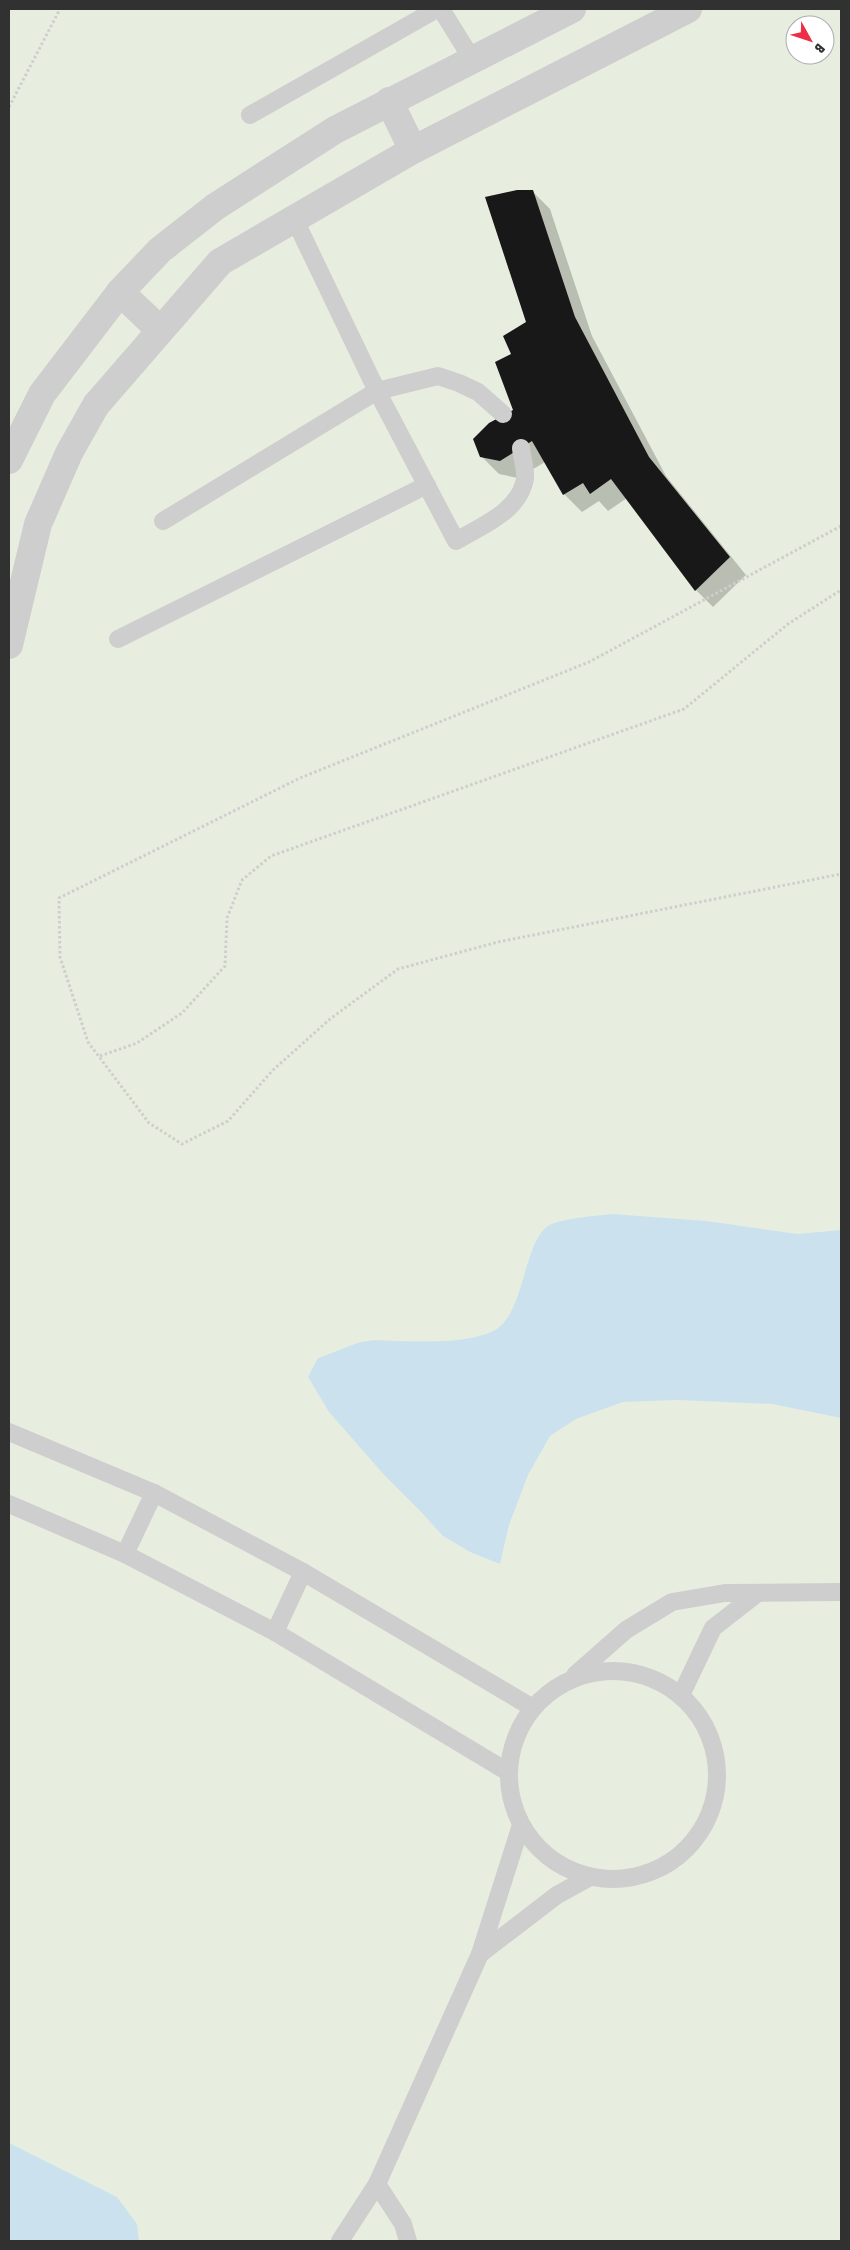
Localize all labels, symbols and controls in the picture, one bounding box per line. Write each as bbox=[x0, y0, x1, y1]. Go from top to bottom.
north arrow bbox=[785, 15, 835, 65]
text: B bbox=[811, 41, 828, 56]

